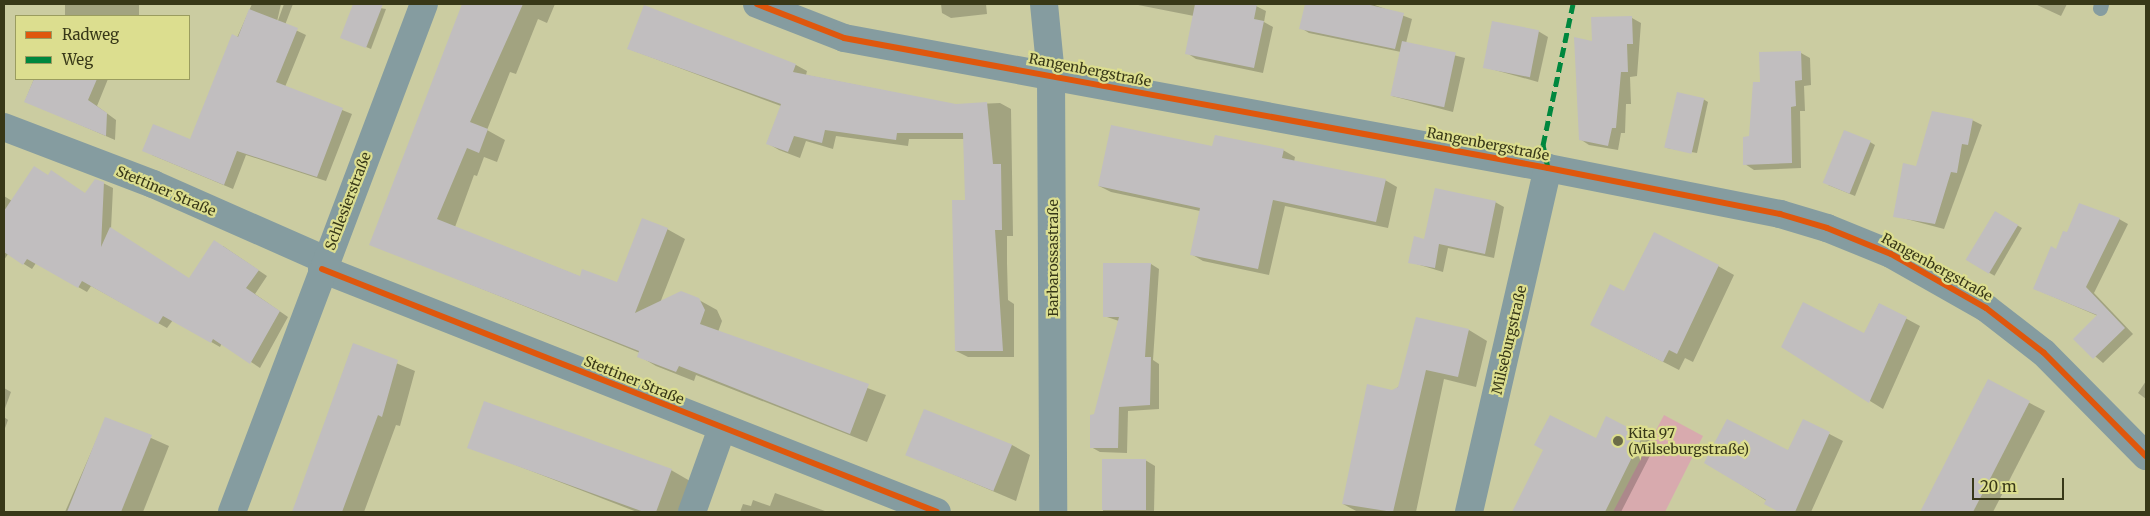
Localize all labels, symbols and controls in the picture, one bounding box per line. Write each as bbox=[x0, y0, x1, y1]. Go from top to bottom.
legend bbox=[15, 15, 190, 80]
text: Radweg bbox=[62, 25, 119, 44]
text: Weg bbox=[62, 50, 93, 69]
street label: Rangenbergstraße bbox=[1027, 50, 1153, 90]
street label: Rangenbergstraße bbox=[1425, 124, 1551, 164]
street label: Schlesierstraße bbox=[322, 150, 374, 252]
street label: Stettiner Straße bbox=[114, 162, 218, 220]
street label: Barbarossastraße bbox=[1045, 199, 1061, 317]
street label: Rangenbergstraße bbox=[1879, 230, 1995, 304]
street label: Milseburgstraße bbox=[1488, 284, 1530, 396]
street label: Stettiner Straße bbox=[581, 352, 687, 408]
place label: Kita 97 (Milseburgstraße) bbox=[1628, 425, 1749, 458]
marker: Kita 97 (Milseburgstraße) bbox=[1612, 435, 1624, 447]
scale bar bbox=[1975, 468, 2068, 500]
text: 20 m bbox=[1980, 477, 2017, 496]

